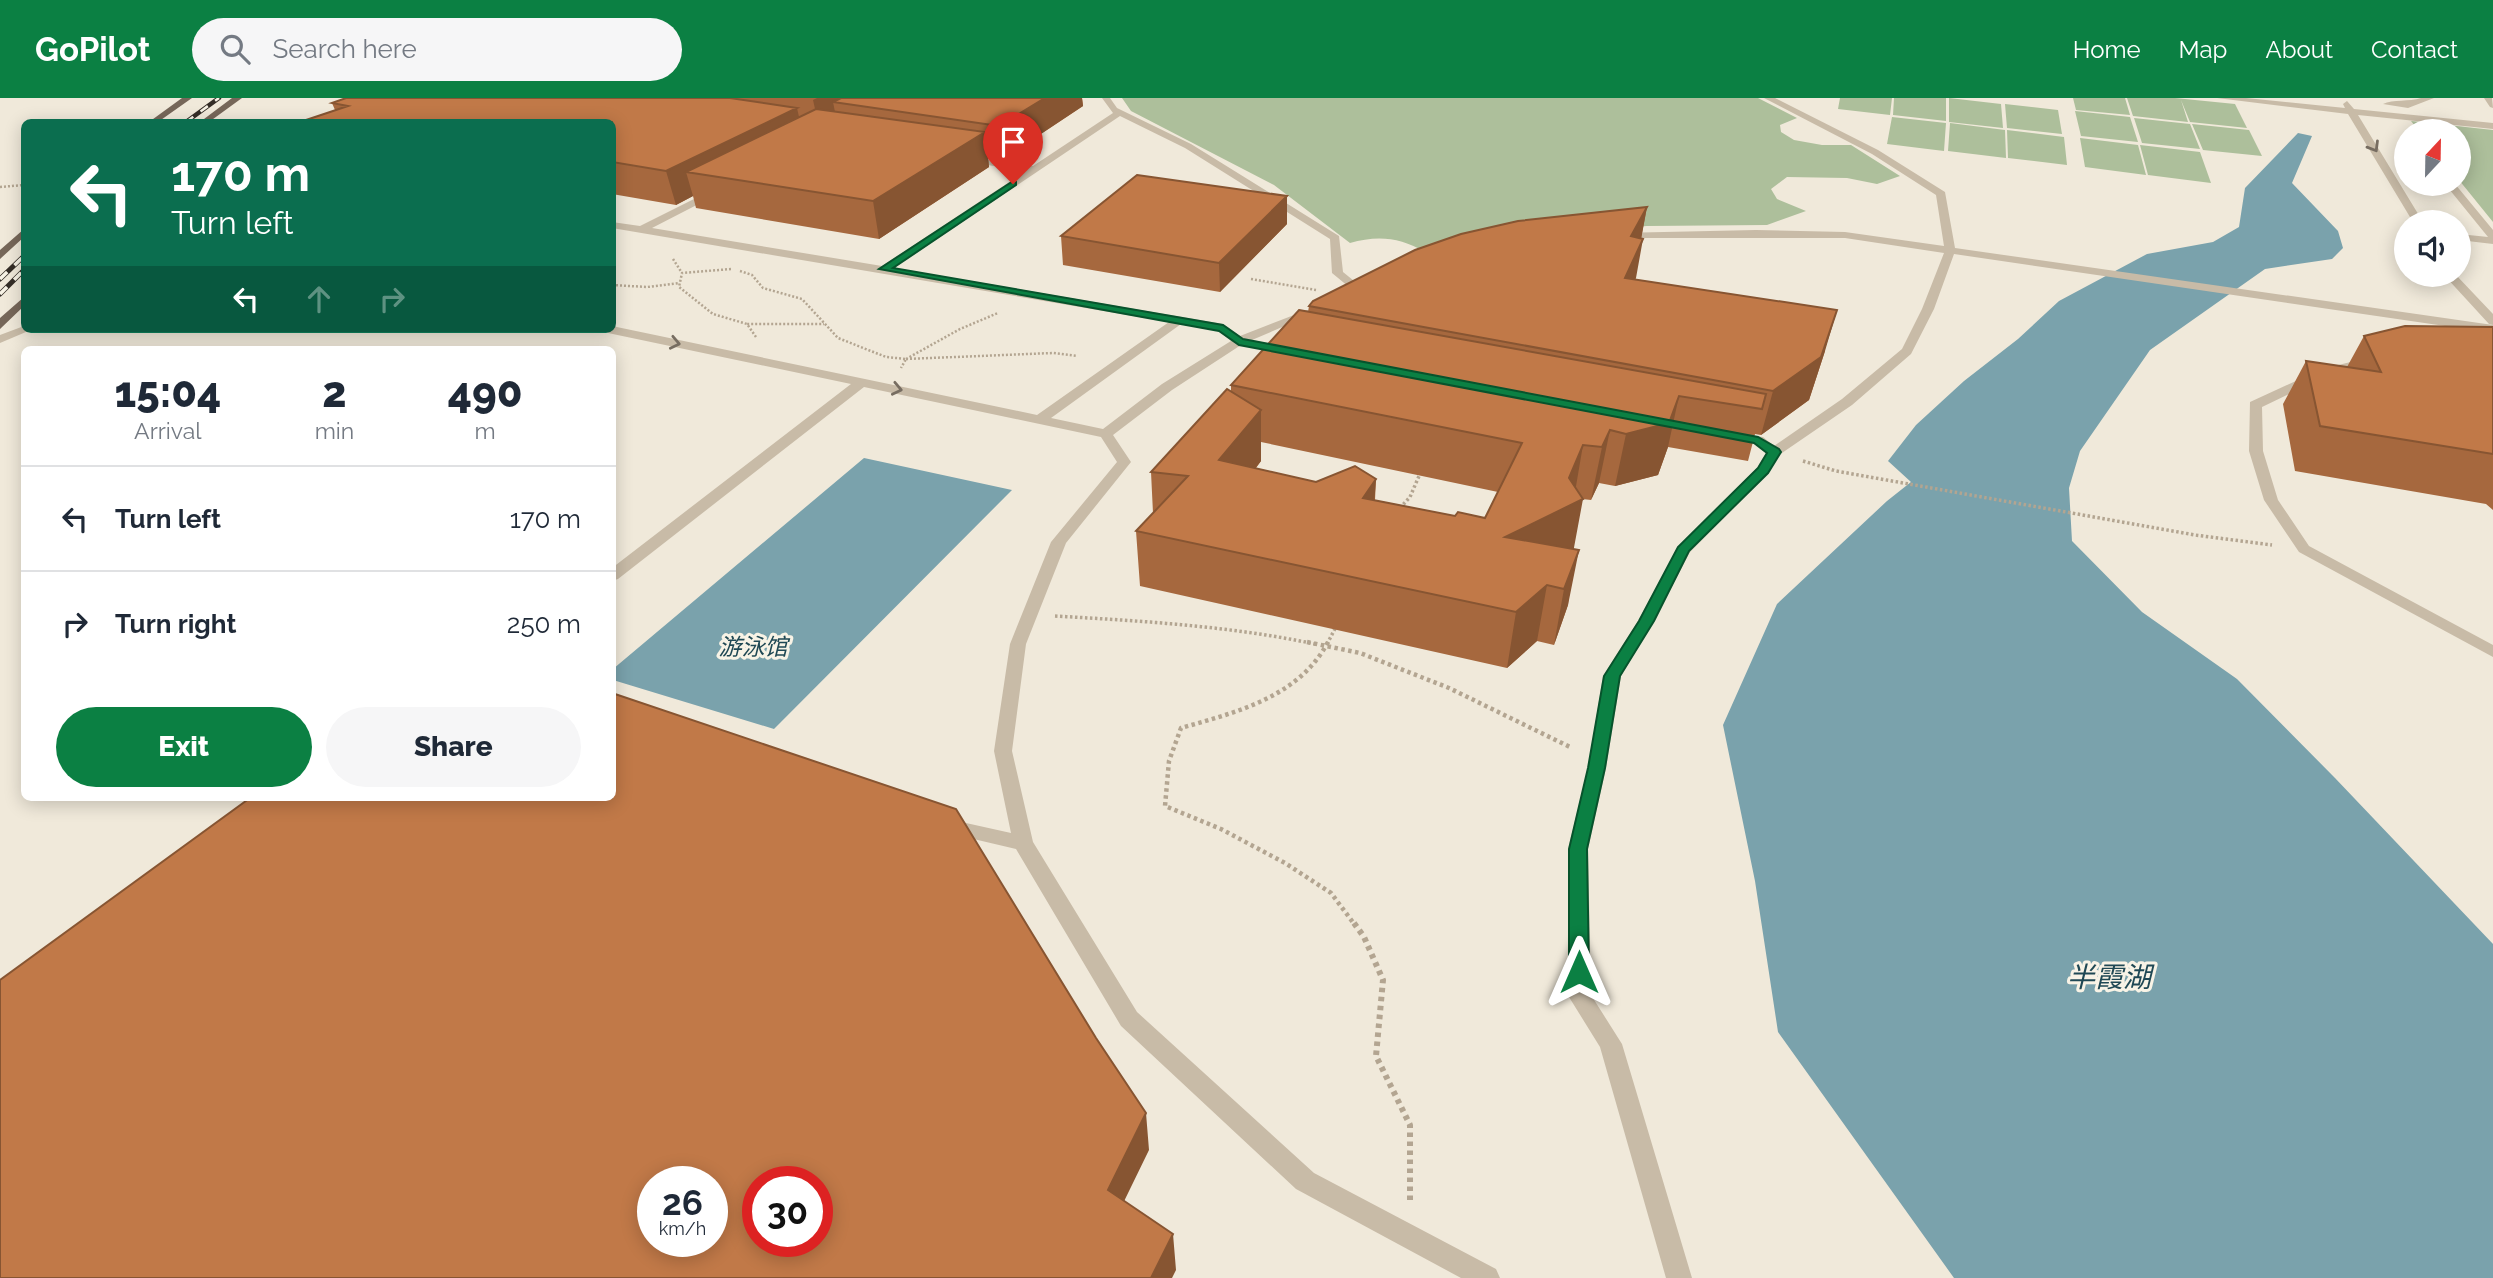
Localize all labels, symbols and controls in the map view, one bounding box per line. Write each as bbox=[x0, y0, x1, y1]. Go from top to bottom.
search box bbox=[192, 18, 682, 81]
text: GoPilot bbox=[35, 30, 150, 69]
icon: search bbox=[216, 30, 254, 68]
text: Search here bbox=[272, 34, 417, 64]
text: Home bbox=[2073, 35, 2141, 64]
text: Map bbox=[2179, 35, 2227, 64]
text: About bbox=[2265, 35, 2333, 64]
text: Contact bbox=[2371, 35, 2458, 64]
pin bbox=[983, 112, 1043, 184]
north arrow bbox=[2394, 119, 2471, 196]
map controls bbox=[2394, 119, 2471, 287]
icon: arrive bbox=[994, 123, 1032, 161]
one-way arrow bbox=[2366, 140, 2379, 153]
text: 170 m bbox=[171, 145, 310, 202]
icon: left bbox=[56, 147, 147, 238]
text: Turn left bbox=[171, 204, 293, 241]
button: sound bbox=[2394, 210, 2471, 287]
icon: left bbox=[227, 280, 265, 318]
icon: ahead bbox=[300, 280, 338, 318]
icon: right bbox=[373, 280, 411, 318]
one-way arrow bbox=[669, 334, 681, 349]
text: 15:04 bbox=[114, 368, 221, 417]
text: 2 bbox=[322, 368, 347, 417]
text: 490 bbox=[448, 368, 523, 417]
one-way arrow bbox=[891, 381, 903, 396]
text: Arrival bbox=[134, 417, 202, 444]
text: min bbox=[315, 417, 354, 444]
text: m bbox=[475, 417, 496, 444]
icon: left bbox=[56, 500, 94, 538]
text: Turn left bbox=[115, 504, 221, 534]
text: 170 m bbox=[510, 504, 581, 534]
icon: right bbox=[56, 605, 94, 643]
text: Turn right bbox=[115, 609, 236, 639]
text: 250 m bbox=[507, 609, 581, 639]
water label: 游泳馆 bbox=[719, 633, 791, 660]
button: Exit bbox=[56, 707, 312, 787]
button: Share bbox=[326, 707, 581, 787]
position arrow bbox=[1542, 935, 1616, 1009]
water label: 半霞湖 bbox=[2067, 961, 2155, 994]
speed limit sign: 30 bbox=[742, 1166, 833, 1257]
text: 26 bbox=[662, 1182, 703, 1223]
text: km/h bbox=[659, 1218, 706, 1239]

